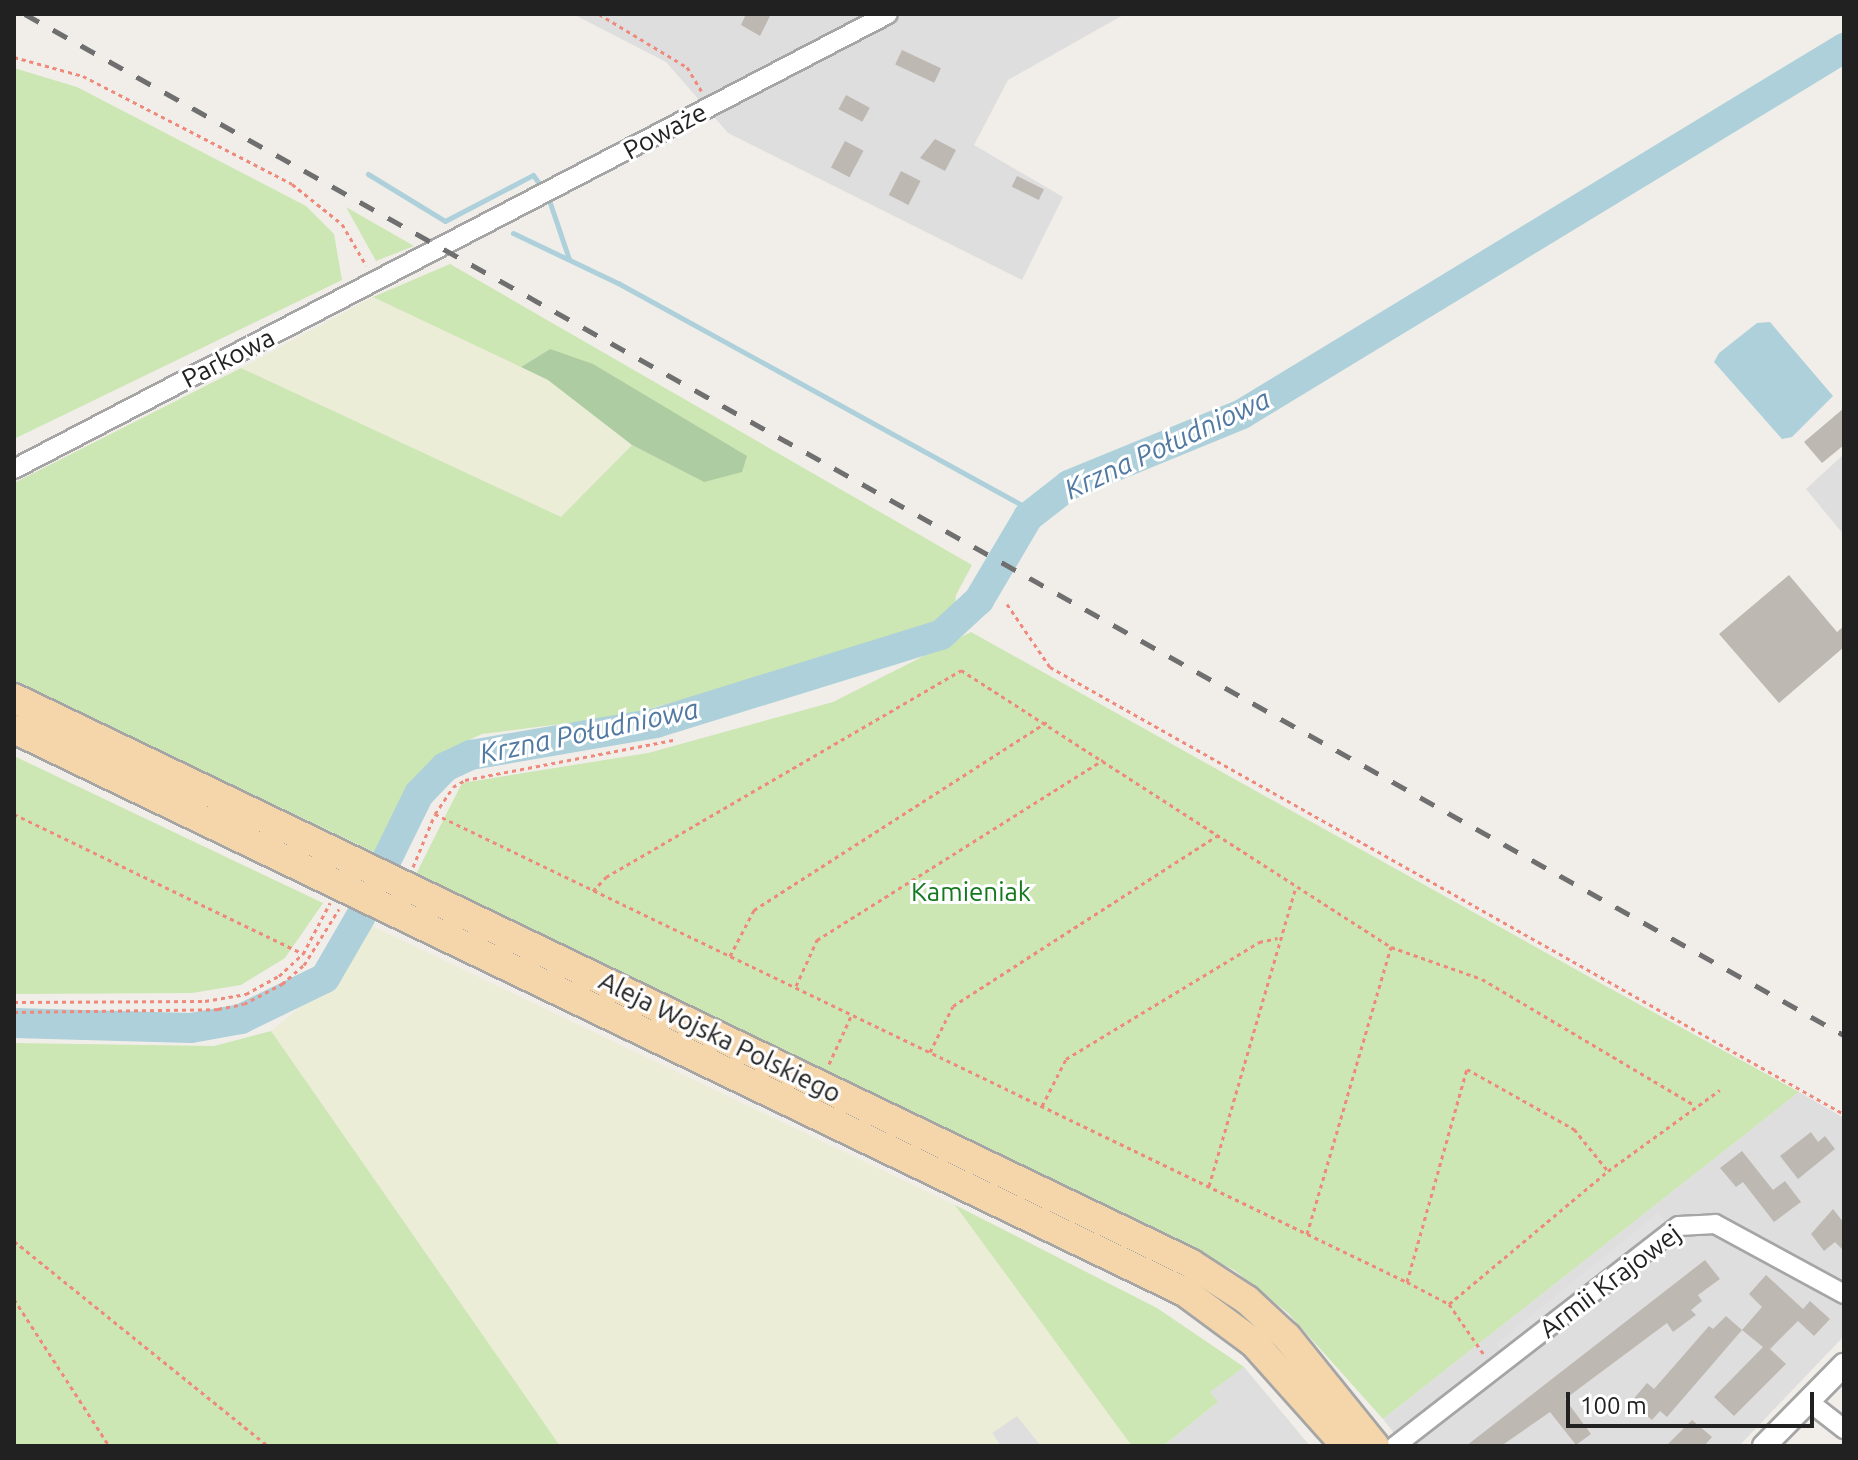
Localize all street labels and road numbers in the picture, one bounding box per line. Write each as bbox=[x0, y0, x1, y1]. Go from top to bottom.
street label: Poważe bbox=[618, 96, 712, 166]
street label: Parkowa bbox=[176, 321, 280, 395]
street label: Aleja Wojska Polskiego bbox=[594, 965, 846, 1109]
street label: Armii Krajowej bbox=[1533, 1218, 1687, 1344]

